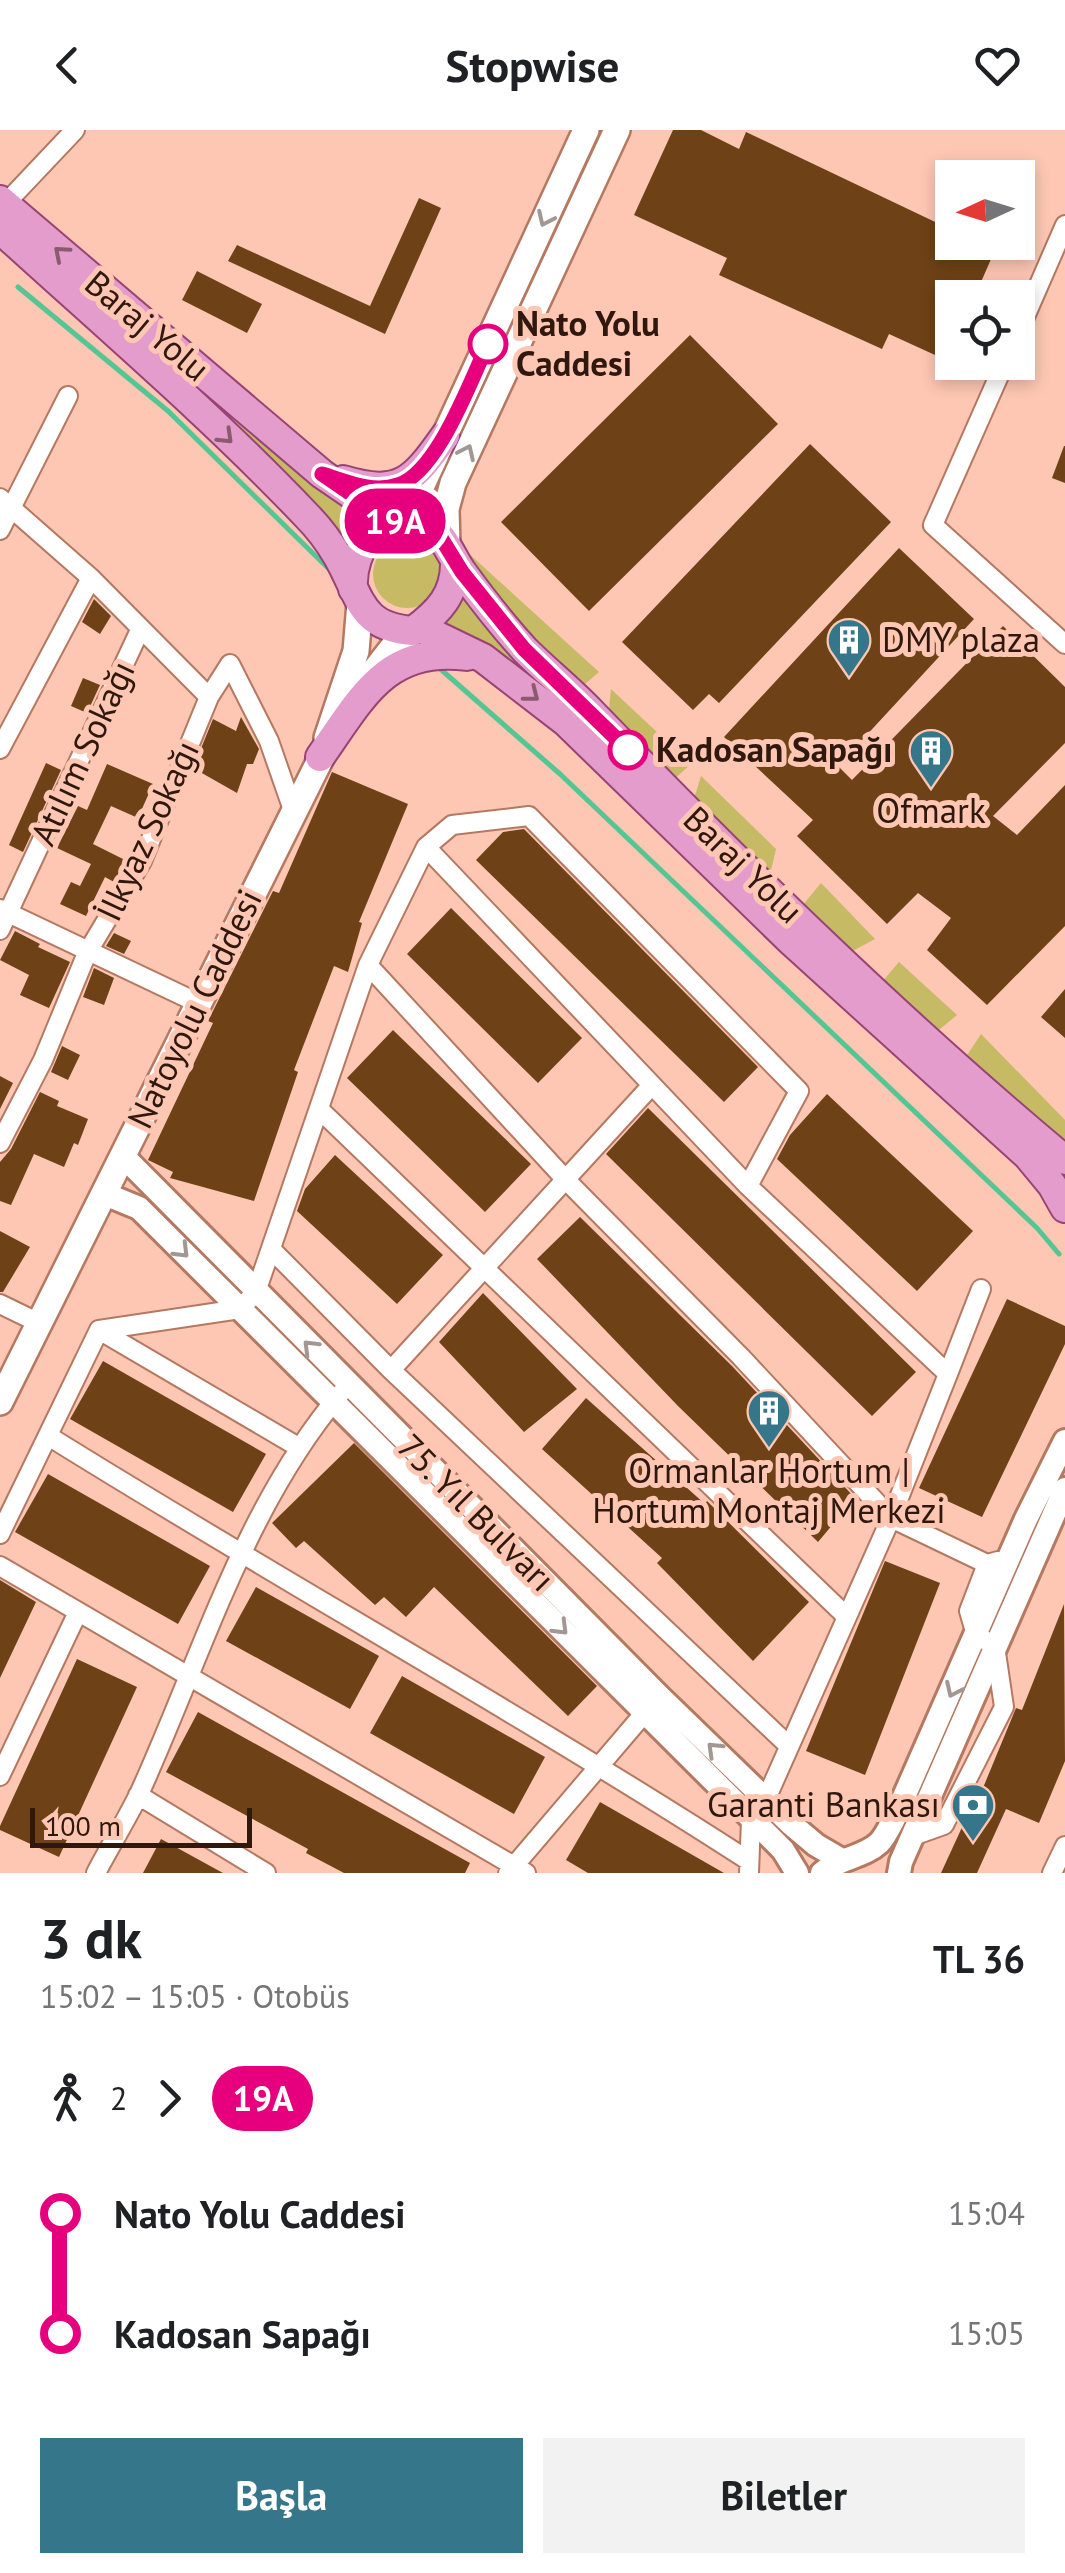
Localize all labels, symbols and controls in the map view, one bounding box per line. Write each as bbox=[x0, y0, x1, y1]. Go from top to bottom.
text: Stopwise bbox=[446, 36, 619, 94]
icon: back bbox=[40, 38, 95, 93]
icon: heart bbox=[970, 38, 1025, 93]
north arrow bbox=[935, 160, 1035, 260]
map controls bbox=[935, 160, 1035, 380]
one-way arrow bbox=[537, 208, 557, 226]
one-way arrow bbox=[54, 247, 72, 265]
street label: Baraj Yolu bbox=[76, 260, 220, 391]
button: locate bbox=[935, 280, 1035, 380]
place label: Nato Yolu Caddesi bbox=[516, 300, 660, 386]
marker: Nato Yolu Caddesi bbox=[469, 325, 507, 363]
one-way arrow bbox=[214, 426, 233, 444]
one-way arrow bbox=[455, 444, 475, 462]
line badge: 19A bbox=[338, 488, 452, 554]
text: 19A bbox=[365, 498, 425, 544]
place label: DMY plaza bbox=[882, 616, 1040, 662]
building icon: DMY plaza bbox=[826, 617, 872, 678]
street label: Atılım Sokağı bbox=[19, 653, 145, 852]
one-way arrow bbox=[521, 683, 539, 701]
place label: Kadosan Sapağı bbox=[656, 726, 892, 772]
building icon: Ofmark bbox=[908, 728, 954, 789]
marker: Kadosan Sapağı bbox=[609, 731, 647, 769]
street label: İlkyaz Sokağı bbox=[85, 733, 209, 928]
place label: Ofmark bbox=[876, 787, 986, 833]
street label: Baraj Yolu bbox=[674, 796, 813, 933]
street label: Natoyolu Caddesi bbox=[116, 882, 272, 1136]
one-way arrow bbox=[170, 1239, 188, 1257]
one-way arrow bbox=[304, 1340, 322, 1358]
building icon: Ormanlar Hortum | Hortum Montaj Merkezi bbox=[746, 1388, 792, 1449]
street label: 75. Yıl Bulvarı bbox=[388, 1424, 565, 1601]
place label: Ormanlar Hortum | Hortum Montaj Merkezi bbox=[592, 1447, 946, 1533]
one-way arrow bbox=[549, 1617, 567, 1635]
one-way arrow bbox=[946, 1680, 966, 1698]
one-way arrow bbox=[707, 1743, 726, 1761]
place label: Garanti Bankası bbox=[707, 1781, 940, 1827]
bank icon: Garanti Bankası bbox=[950, 1782, 996, 1843]
scale bar bbox=[30, 1803, 252, 1848]
text: 100 m bbox=[45, 1807, 121, 1844]
text: 3 dk bbox=[40, 1902, 142, 1973]
text: TL 36 bbox=[933, 1934, 1025, 1983]
text: 15:02 – 15:05 · Otobüs bbox=[40, 1975, 350, 2017]
icon: walk bbox=[40, 2071, 95, 2126]
icon: forward bbox=[142, 2071, 197, 2126]
text: 19A bbox=[232, 2075, 293, 2121]
text: 2 bbox=[110, 2077, 127, 2119]
text: Nato Yolu Caddesi bbox=[114, 2189, 406, 2238]
text: 15:04 bbox=[948, 2192, 1025, 2234]
text: Kadosan Sapağı bbox=[114, 2309, 371, 2358]
text: 15:05 bbox=[948, 2312, 1025, 2354]
button: Başla bbox=[40, 2438, 523, 2553]
button: Biletler bbox=[543, 2438, 1025, 2553]

